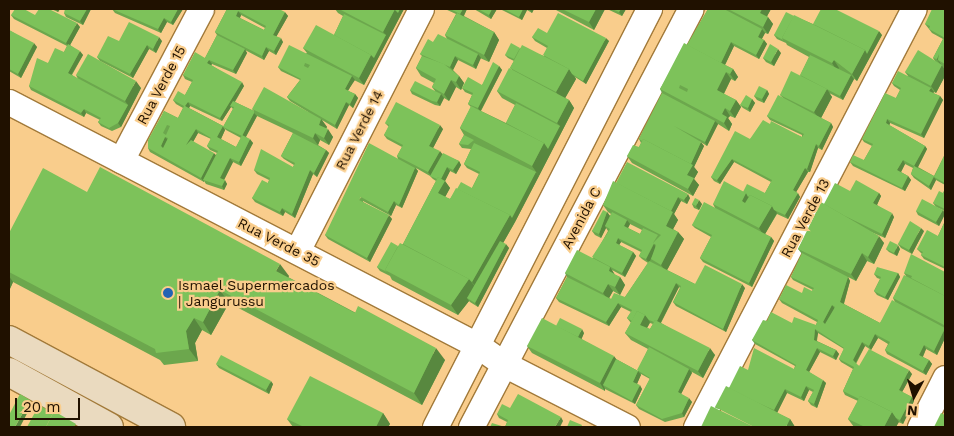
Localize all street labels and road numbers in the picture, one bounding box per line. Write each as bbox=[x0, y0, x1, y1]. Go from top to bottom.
street label: Rua Verde 15 bbox=[133, 42, 189, 128]
street label: Rua Verde 14 bbox=[332, 87, 386, 173]
street label: Rua Verde 13 bbox=[777, 175, 833, 261]
street label: Avenida C bbox=[558, 184, 604, 252]
street label: Rua Verde 35 bbox=[235, 214, 323, 270]

